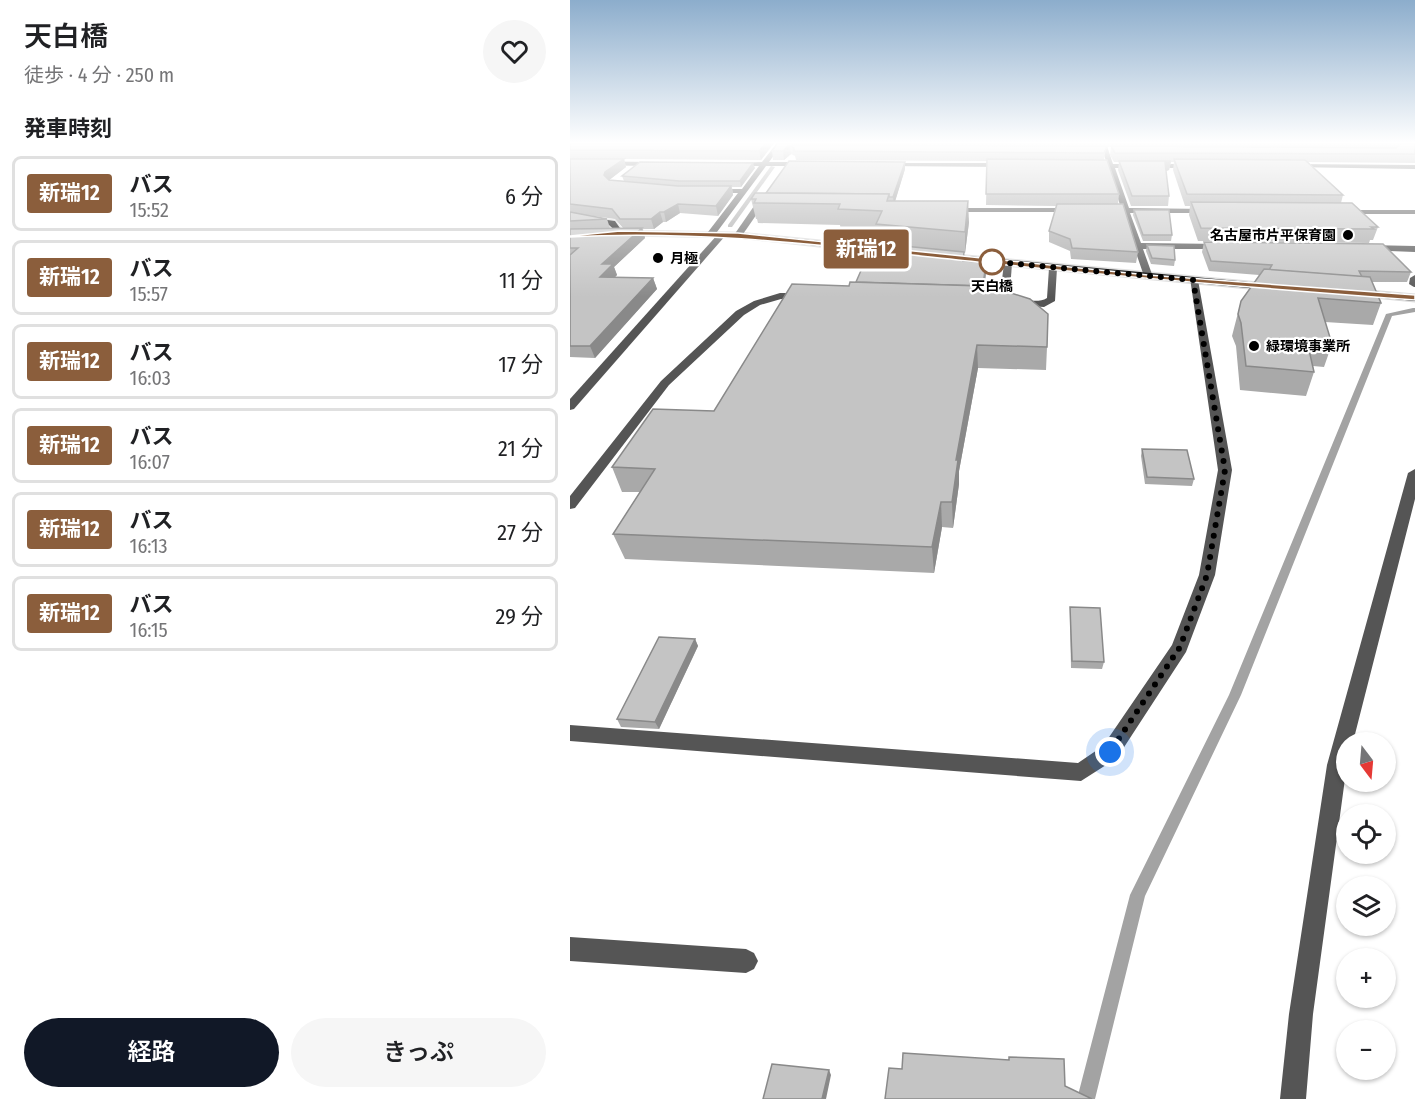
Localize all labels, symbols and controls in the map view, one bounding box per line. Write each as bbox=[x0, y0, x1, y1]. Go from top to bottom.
text: 天白橋 bbox=[24, 20, 108, 53]
button: heart bbox=[483, 20, 546, 83]
text: 徒歩 · 4 分 · 250 m bbox=[24, 63, 174, 87]
text: 発車時刻 bbox=[24, 115, 112, 142]
text: バス bbox=[130, 171, 174, 198]
text: 新瑞12 bbox=[39, 180, 100, 206]
text: 6 分 bbox=[505, 183, 543, 210]
text: 15:52 bbox=[130, 198, 169, 222]
place label: 名古屋市片平保育園 bbox=[1210, 227, 1336, 244]
marker: 名古屋市片平保育園 bbox=[1341, 228, 1355, 242]
line badge: 新瑞12 bbox=[824, 230, 908, 268]
text: 新瑞12 bbox=[836, 236, 896, 262]
marker: 天白橋 bbox=[979, 249, 1005, 275]
place label: 月極 bbox=[670, 250, 698, 267]
marker: 月極 bbox=[651, 251, 665, 265]
text: バス bbox=[130, 255, 174, 282]
text: 新瑞12 bbox=[39, 264, 100, 290]
text: 11 分 bbox=[499, 267, 543, 294]
place label: 天白橋 bbox=[971, 278, 1013, 295]
text: 15:57 bbox=[130, 282, 168, 306]
place label: 緑環境事業所 bbox=[1266, 338, 1350, 355]
text: バス bbox=[130, 339, 174, 366]
marker: 緑環境事業所 bbox=[1247, 339, 1261, 353]
text: 新瑞12 bbox=[39, 348, 100, 374]
text: 17 分 bbox=[498, 351, 543, 378]
text: 16:03 bbox=[130, 366, 171, 390]
text: バス bbox=[130, 423, 174, 450]
text: 新瑞12 bbox=[39, 432, 100, 458]
text: 21 分 bbox=[498, 435, 543, 462]
text: 16:07 bbox=[130, 450, 170, 474]
text: バス bbox=[130, 507, 174, 534]
text: 新瑞12 bbox=[39, 516, 100, 542]
text: 27 分 bbox=[497, 519, 543, 546]
text: 16:13 bbox=[130, 534, 168, 558]
text: バス bbox=[130, 591, 174, 618]
text: 新瑞12 bbox=[39, 600, 100, 626]
text: 29 分 bbox=[496, 603, 543, 630]
text: 16:15 bbox=[130, 618, 168, 642]
north arrow bbox=[1336, 732, 1396, 792]
map controls bbox=[1336, 732, 1396, 1080]
your location bbox=[1095, 737, 1125, 767]
button: locate bbox=[1336, 804, 1396, 864]
button: layers bbox=[1336, 876, 1396, 936]
button: + bbox=[1336, 948, 1396, 1008]
button: 経路 bbox=[24, 1018, 279, 1087]
button: きっぷ bbox=[291, 1018, 546, 1087]
button: − bbox=[1336, 1020, 1396, 1080]

